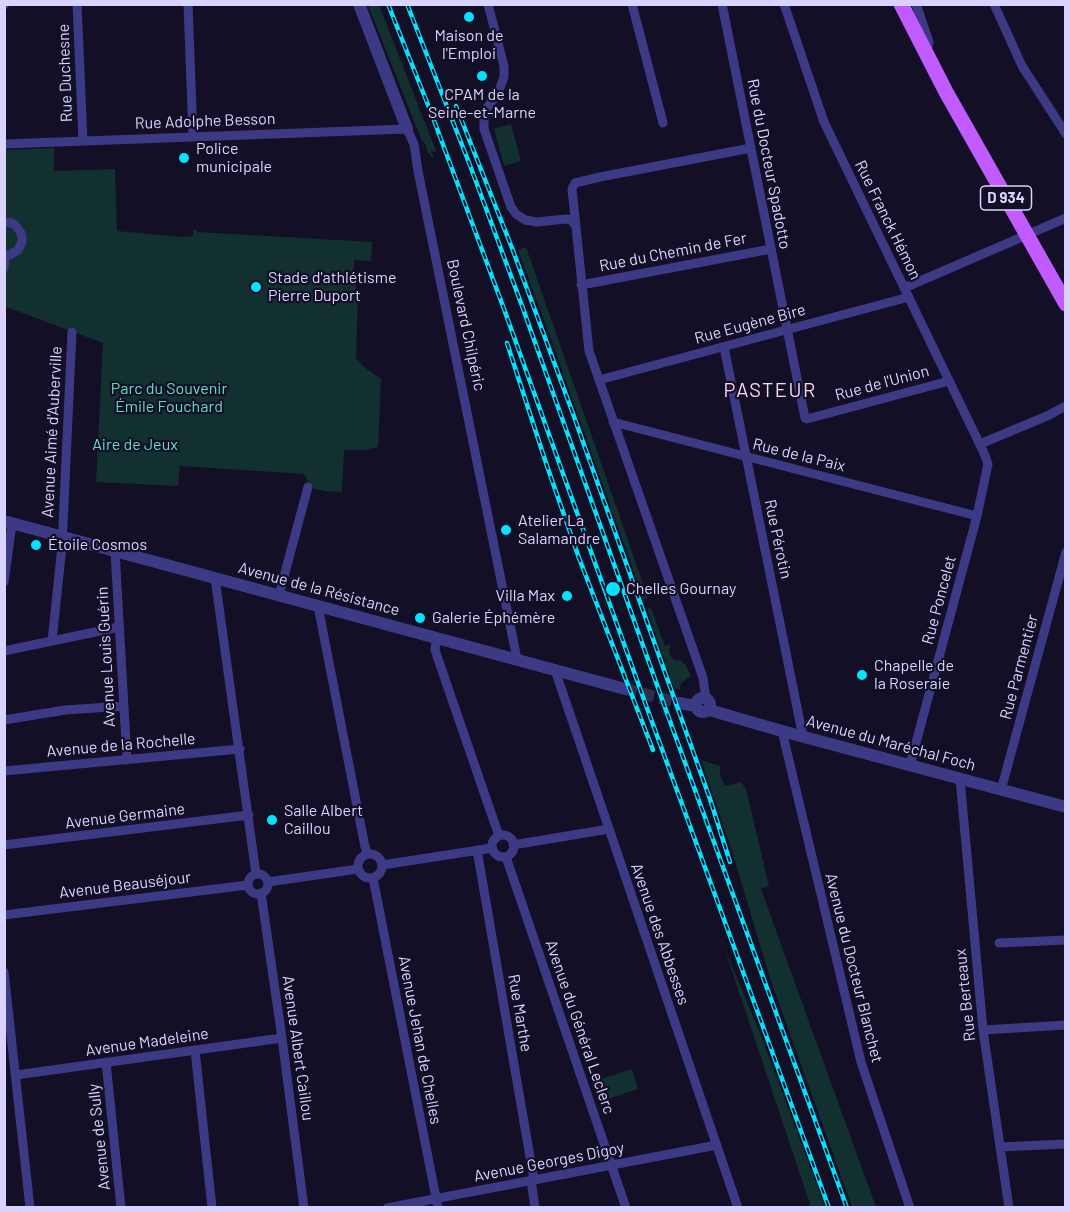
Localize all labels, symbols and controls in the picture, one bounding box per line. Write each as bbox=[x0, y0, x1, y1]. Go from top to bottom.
marker: Maison de l'Emploi bbox=[462, 10, 476, 24]
street label: Rue Duchesne bbox=[54, 24, 76, 122]
place label: Maison de l'Emploi bbox=[434, 26, 504, 64]
marker: CPAM de la Seine-et-Marne bbox=[475, 69, 489, 83]
street label: Rue du Docteur Spadotto bbox=[743, 77, 795, 251]
place label: CPAM de la Seine-et-Marne bbox=[428, 85, 536, 123]
street label: Rue Adolphe Besson bbox=[134, 109, 276, 133]
place label: Police municipale bbox=[196, 139, 272, 177]
marker: Police municipale bbox=[177, 151, 191, 165]
street label: Rue Franck Hémon bbox=[851, 157, 925, 283]
road number: D 934 bbox=[980, 186, 1032, 210]
street label: Rue du Chemin de Fer bbox=[598, 228, 748, 276]
street label: Boulevard Chilpéric bbox=[443, 257, 489, 393]
place label: Stade d'athlétisme Pierre Duport bbox=[268, 268, 396, 306]
marker: Stade d'athlétisme Pierre Duport bbox=[249, 280, 263, 294]
street label: Rue Eugène Bire bbox=[692, 300, 808, 348]
street label: Avenue Aimé d'Auberville bbox=[38, 346, 66, 518]
street label: Rue de l'Union bbox=[833, 361, 931, 405]
district label: PASTEUR bbox=[723, 378, 817, 402]
park label: Parc du Souvenir Émile Fouchard bbox=[111, 379, 227, 417]
street label: Rue de la Paix bbox=[751, 434, 847, 476]
park label: Aire de Jeux bbox=[92, 435, 178, 455]
street label: Rue Pérotin bbox=[760, 498, 796, 580]
place label: Atelier La Salamandre bbox=[518, 511, 600, 549]
marker: Atelier La Salamandre bbox=[499, 523, 513, 537]
place label: Étoile Cosmos bbox=[48, 535, 147, 555]
marker: Étoile Cosmos bbox=[29, 538, 43, 552]
street label: Rue Poncelet bbox=[918, 553, 960, 647]
street label: Avenue de la Résistance bbox=[236, 558, 402, 620]
place label: Chelles Gournay bbox=[626, 579, 736, 599]
marker: Chelles Gournay bbox=[604, 580, 622, 598]
street label: Avenue Louis Guérin bbox=[93, 586, 119, 728]
place label: Villa Max bbox=[496, 586, 555, 606]
marker: Villa Max bbox=[560, 589, 574, 603]
place label: Galerie Éphémère bbox=[432, 608, 555, 628]
marker: Galerie Éphémère bbox=[413, 611, 427, 625]
street label: Rue Parmentier bbox=[996, 612, 1042, 722]
place label: Chapelle de la Roseraie bbox=[874, 656, 954, 694]
marker: Chapelle de la Roseraie bbox=[855, 668, 869, 682]
street label: Avenue du Maréchal Foch bbox=[804, 711, 978, 775]
street label: Avenue de la Rochelle bbox=[46, 729, 196, 761]
street label: Avenue Germaine bbox=[64, 799, 186, 833]
place label: Salle Albert Caillou bbox=[284, 801, 363, 839]
marker: Salle Albert Caillou bbox=[265, 813, 279, 827]
street label: Avenue des Abbesses bbox=[627, 861, 693, 1007]
street label: Avenue Beauséjour bbox=[58, 867, 192, 903]
street label: Avenue du Docteur Blanchet bbox=[821, 871, 887, 1065]
street label: Avenue du Général Leclerc bbox=[541, 937, 619, 1117]
street label: Rue Berteaux bbox=[951, 948, 979, 1042]
street label: Avenue Jehan de Chelles bbox=[394, 954, 446, 1126]
street label: Rue Marthe bbox=[504, 973, 536, 1053]
street label: Avenue Albert Caillou bbox=[278, 974, 318, 1122]
street label: Avenue Madeleine bbox=[84, 1024, 210, 1060]
street label: Avenue de Sully bbox=[84, 1083, 114, 1191]
street label: Avenue Georges Digoy bbox=[472, 1138, 626, 1186]

